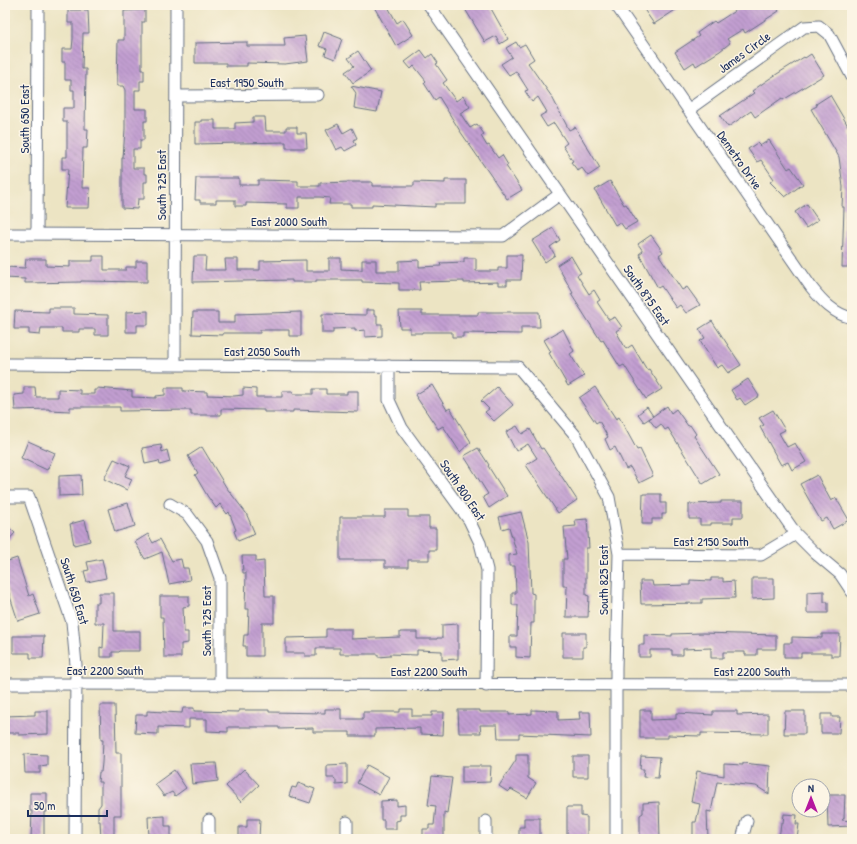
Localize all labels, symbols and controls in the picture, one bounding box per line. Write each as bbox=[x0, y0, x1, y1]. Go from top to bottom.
street label: James Circle bbox=[714, 27, 774, 77]
street label: East 1950 South bbox=[210, 73, 284, 91]
street label: South 650 East bbox=[15, 84, 33, 154]
street label: Demetro Drive bbox=[713, 127, 767, 193]
street label: South 725 East bbox=[152, 149, 170, 220]
street label: East 2000 South bbox=[251, 212, 328, 230]
street label: South 875 East bbox=[619, 261, 675, 329]
street label: East 2050 South bbox=[224, 342, 300, 360]
street label: South 800 East bbox=[436, 456, 490, 524]
street label: East 2150 South bbox=[674, 532, 749, 550]
street label: South 825 East bbox=[594, 545, 612, 615]
street label: South 650 East bbox=[56, 555, 94, 627]
street label: South 725 East bbox=[197, 585, 215, 656]
street label: East 2200 South bbox=[67, 661, 144, 679]
street label: East 2200 South bbox=[391, 662, 468, 680]
street label: East 2200 South bbox=[714, 662, 791, 680]
north arrow bbox=[791, 778, 831, 818]
text: N bbox=[808, 781, 814, 795]
scale bar bbox=[28, 792, 107, 818]
text: 50 m bbox=[34, 797, 55, 814]

